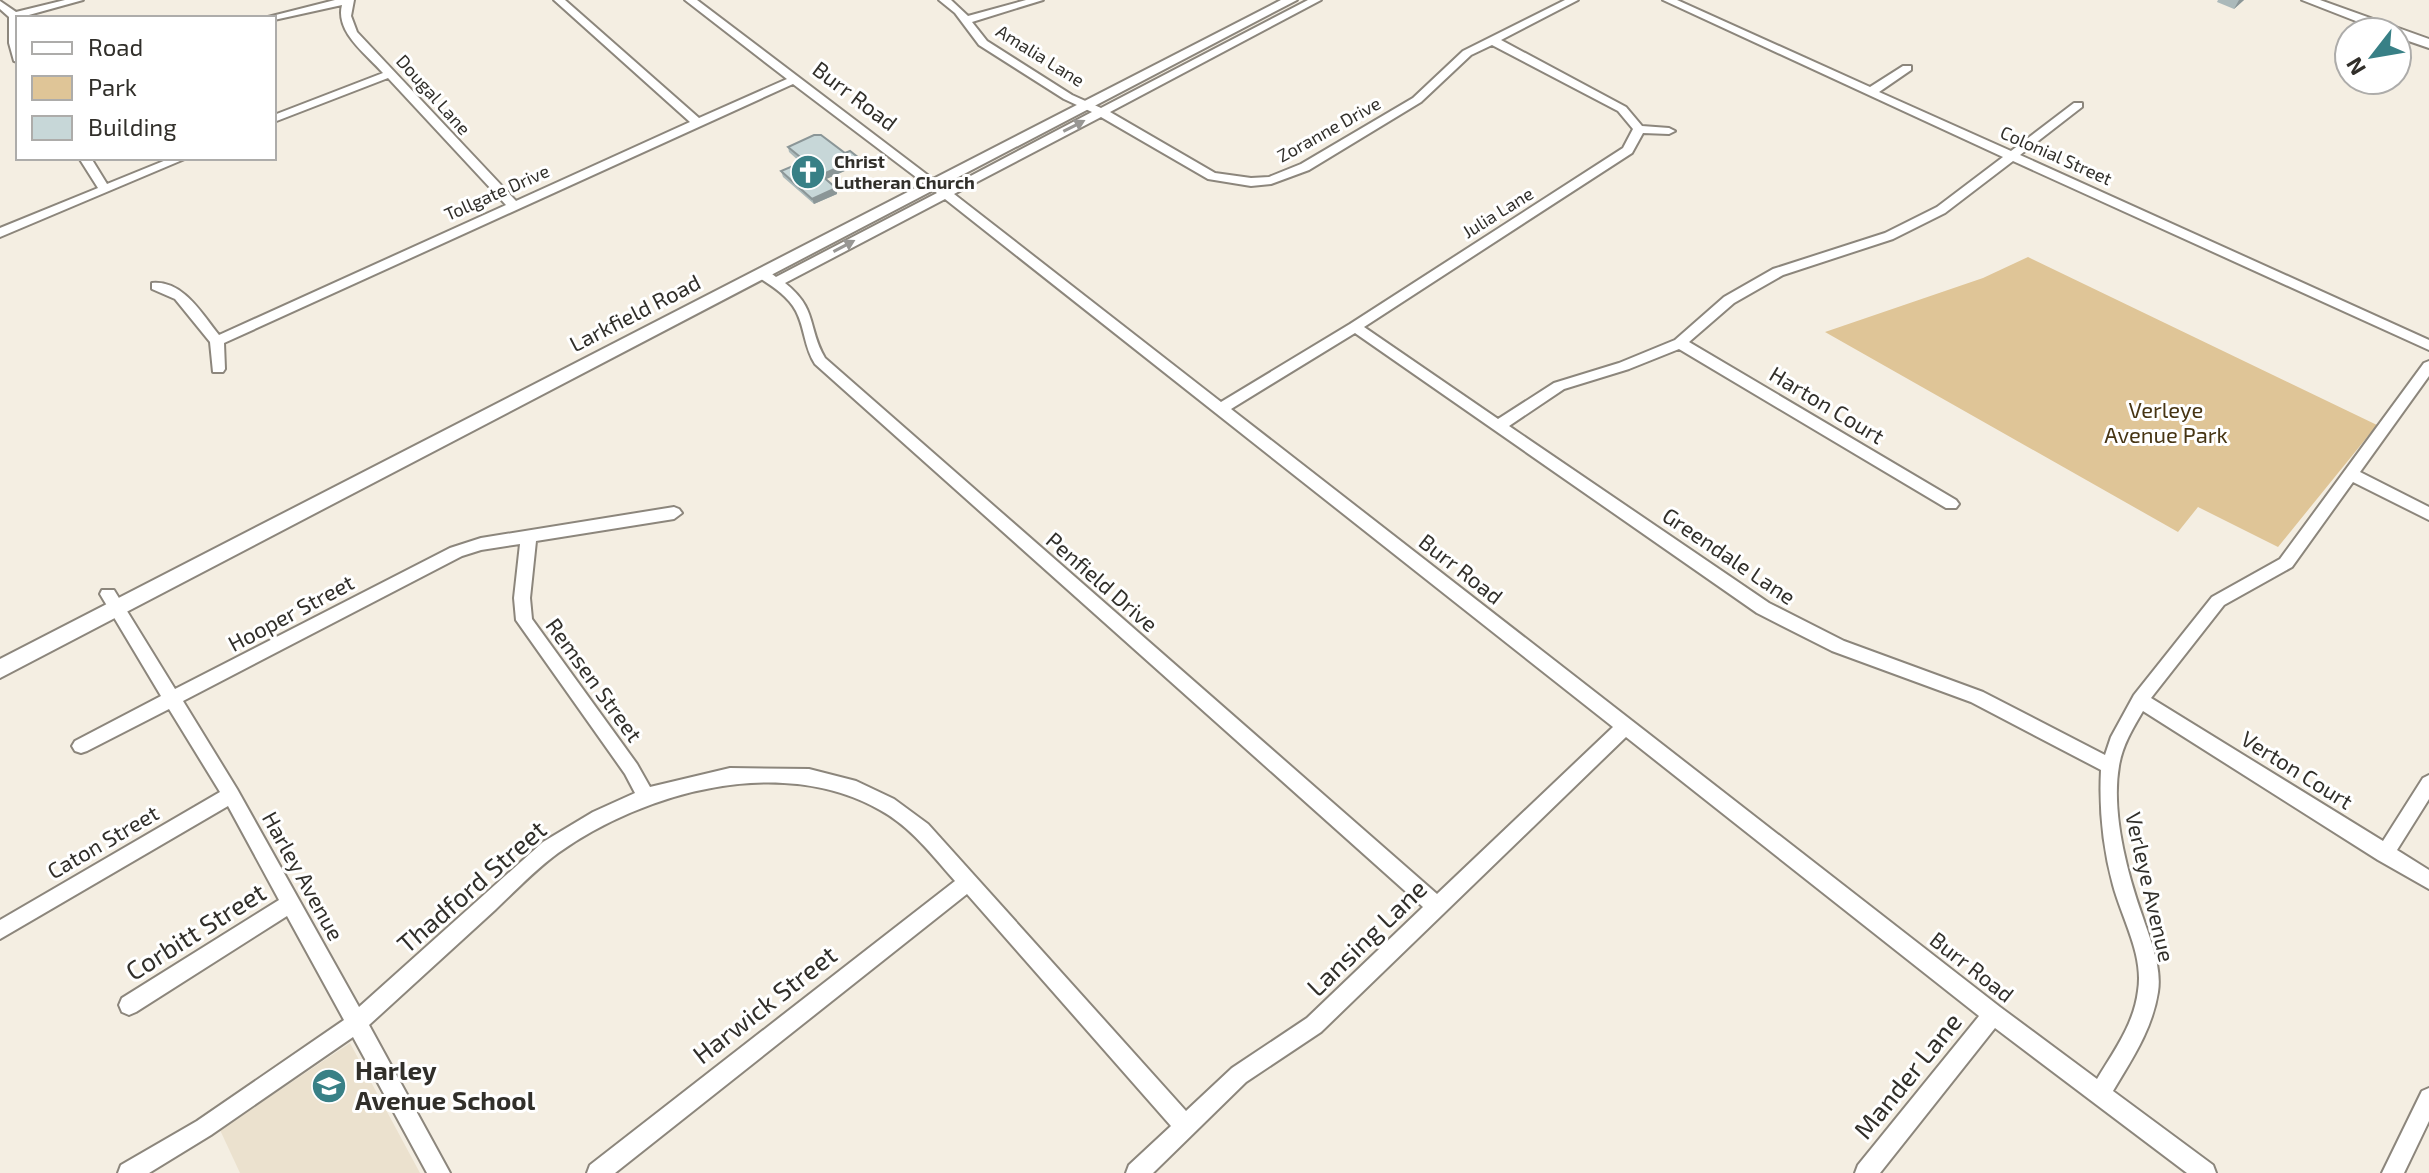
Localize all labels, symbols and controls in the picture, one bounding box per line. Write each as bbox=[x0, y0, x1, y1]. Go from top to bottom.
legend bbox=[16, 16, 276, 160]
north arrow bbox=[2333, 16, 2413, 96]
street label: Amalia Lane bbox=[992, 19, 1089, 91]
text: Road bbox=[88, 32, 143, 61]
street label: Dougal Lane bbox=[392, 50, 476, 139]
text: N bbox=[2340, 53, 2370, 80]
street label: Burr Road bbox=[808, 55, 903, 135]
text: Park bbox=[88, 72, 137, 101]
street label: Zoranne Drive bbox=[1273, 92, 1384, 167]
text: Building bbox=[88, 112, 177, 141]
one-way arrow bbox=[1063, 119, 1086, 132]
street label: Colonial Street bbox=[1997, 121, 2116, 190]
place label: Christ Lutheran Church bbox=[834, 150, 975, 193]
church icon: Christ Lutheran Church bbox=[789, 153, 827, 191]
street label: Tollgate Drive bbox=[441, 159, 552, 225]
street label: Julia Lane bbox=[1458, 182, 1537, 243]
one-way arrow bbox=[832, 239, 855, 253]
street label: Larkfield Road bbox=[565, 268, 704, 356]
street label: Harton Court bbox=[1766, 360, 1889, 448]
park label: Verleye Avenue Park bbox=[2104, 396, 2228, 447]
street label: Greendale Lane bbox=[1658, 501, 1801, 609]
street label: Penfield Drive bbox=[1042, 526, 1164, 637]
street label: Burr Road bbox=[1415, 528, 1509, 609]
street label: Hooper Street bbox=[223, 568, 358, 656]
street label: Remsen Street bbox=[541, 613, 648, 746]
street label: Verton Court bbox=[2237, 725, 2358, 814]
street label: Caton Street bbox=[42, 799, 163, 883]
street label: Harley Avenue bbox=[258, 807, 350, 944]
street label: Verleye Avenue bbox=[2121, 809, 2181, 964]
street label: Thadford Street bbox=[390, 813, 552, 959]
street label: Lansing Lane bbox=[1300, 872, 1432, 1002]
street label: Corbitt Street bbox=[120, 875, 271, 986]
street label: Burr Road bbox=[1926, 926, 2020, 1007]
street label: Harwick Street bbox=[686, 938, 842, 1069]
street label: Mander Lane bbox=[1847, 1006, 1967, 1144]
place label: Harley Avenue School bbox=[355, 1054, 536, 1115]
school or university icon: Harley Avenue School bbox=[310, 1067, 348, 1105]

